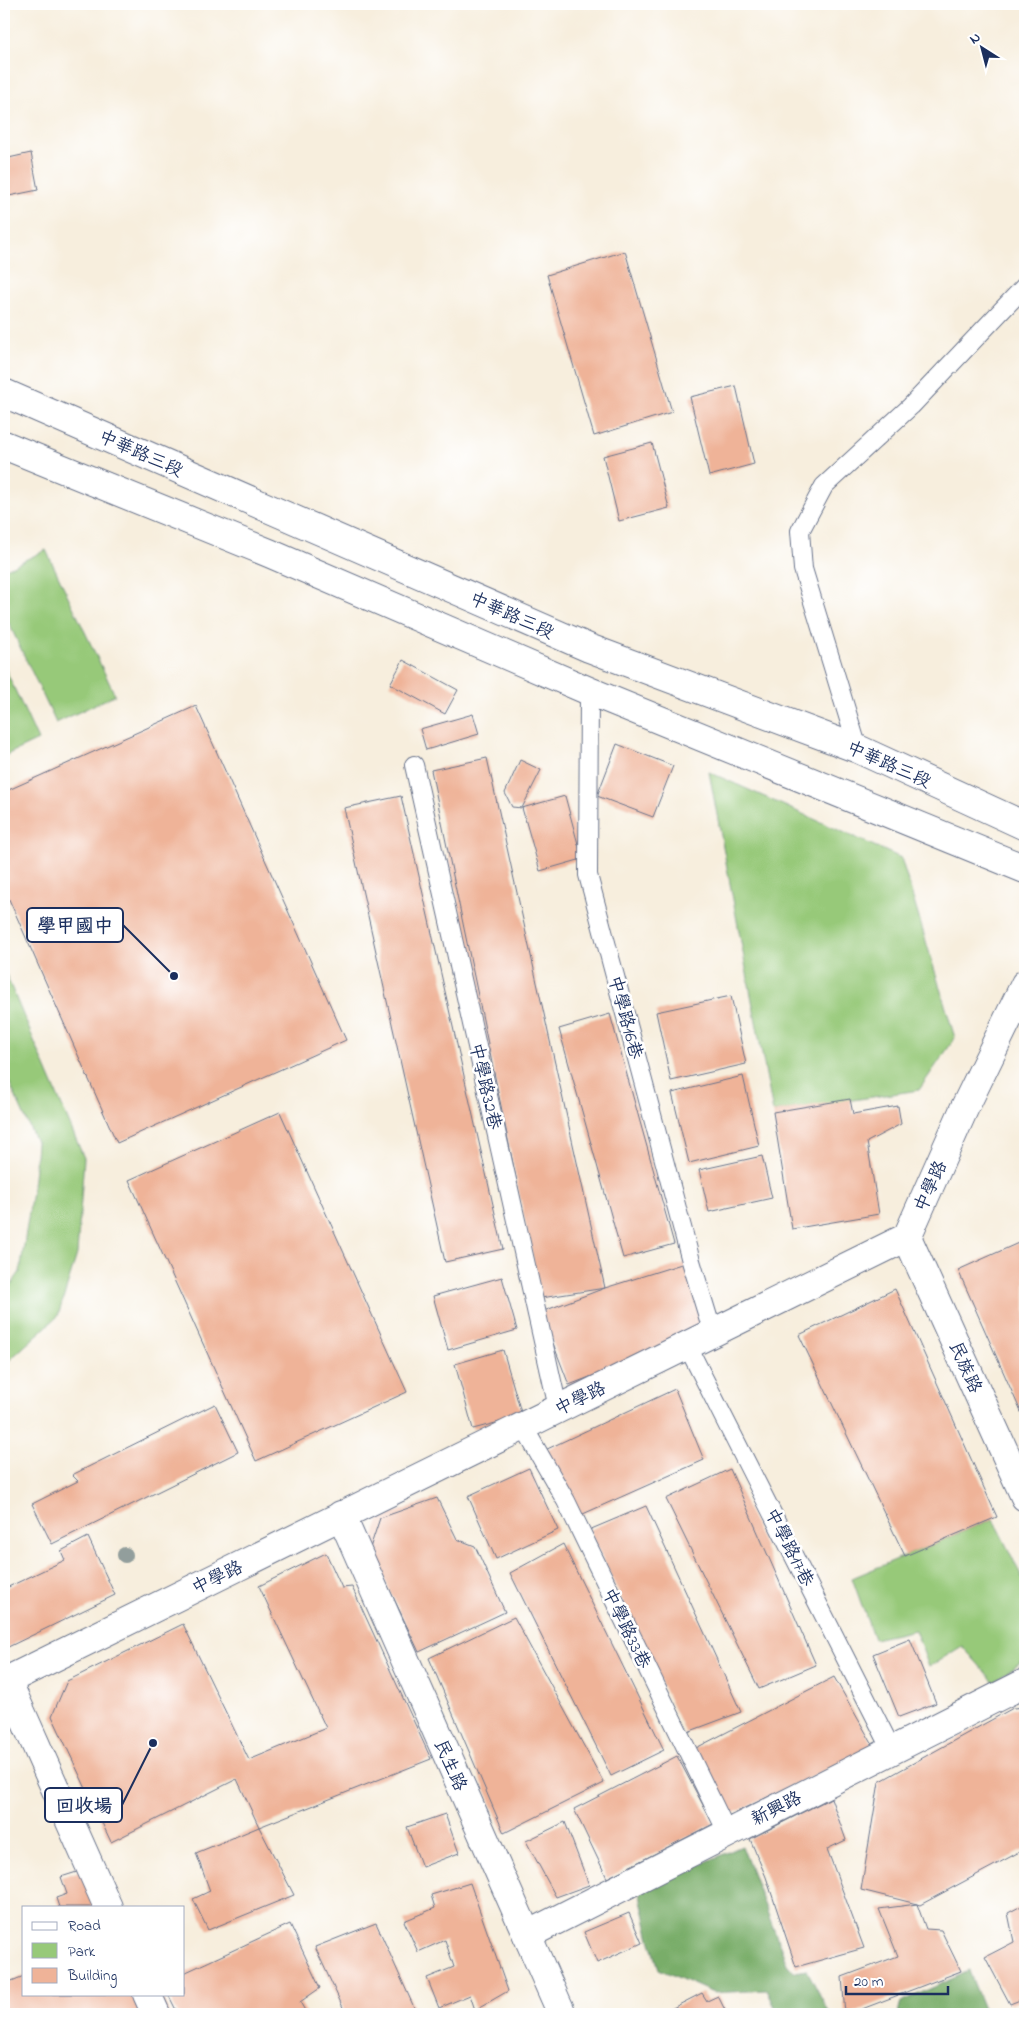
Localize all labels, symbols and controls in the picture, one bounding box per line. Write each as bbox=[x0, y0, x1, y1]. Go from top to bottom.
north arrow bbox=[956, 22, 1006, 72]
text: N bbox=[965, 27, 985, 50]
street label: 中華路三段 bbox=[94, 425, 187, 485]
street label: 中華路三段 bbox=[465, 587, 558, 647]
street label: 中華路三段 bbox=[842, 736, 935, 796]
callout: 學甲國中 bbox=[27, 908, 123, 942]
text: 學甲國中 bbox=[37, 914, 113, 941]
street label: 中學路16巷 bbox=[600, 973, 648, 1062]
street label: 中學路32巷 bbox=[461, 1040, 507, 1132]
street label: 中學路 bbox=[909, 1157, 955, 1217]
street label: 民族路 bbox=[941, 1338, 987, 1398]
street label: 中學路 bbox=[551, 1376, 611, 1423]
street label: 中學路17巷 bbox=[757, 1504, 819, 1592]
street label: 中學路 bbox=[188, 1555, 248, 1602]
street label: 中學路33巷 bbox=[594, 1584, 656, 1674]
street label: 民生路 bbox=[426, 1736, 472, 1796]
street label: 新興路 bbox=[747, 1786, 807, 1834]
callout: 回收場 bbox=[45, 1788, 122, 1822]
text: 回收場 bbox=[55, 1794, 113, 1821]
legend bbox=[22, 1906, 185, 1996]
text: Road bbox=[68, 1915, 101, 1937]
text: Park bbox=[68, 1941, 96, 1963]
scale bar bbox=[846, 1963, 949, 1995]
text: Building bbox=[67, 1965, 117, 1988]
text: 20 m bbox=[854, 1971, 884, 1993]

